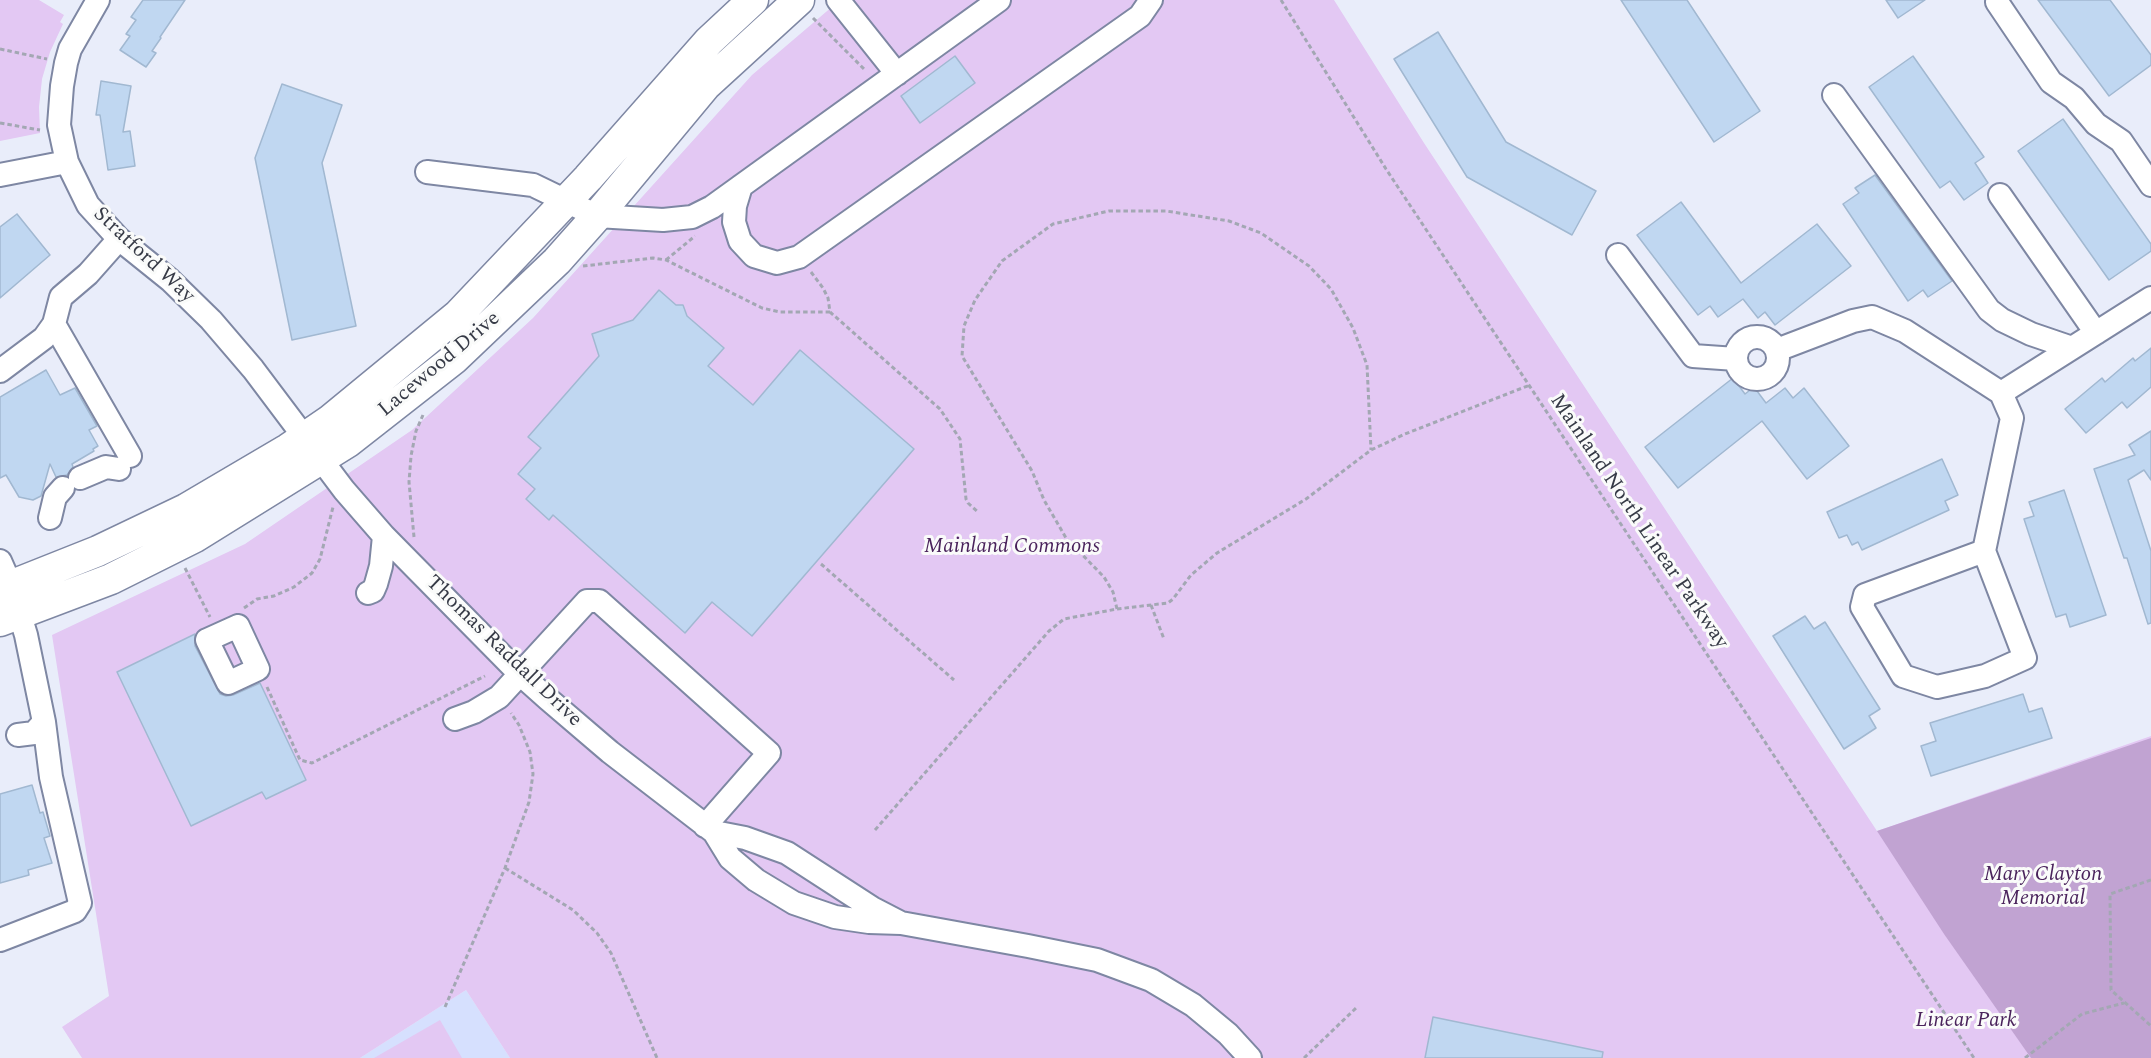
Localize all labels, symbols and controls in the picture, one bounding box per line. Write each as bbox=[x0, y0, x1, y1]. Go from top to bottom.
street label: Stratford Way bbox=[87, 203, 199, 309]
street label: Lacewood Drive bbox=[374, 307, 506, 423]
street label: Mainland North Linear Parkway bbox=[1543, 390, 1733, 654]
park label: Mainland Commons bbox=[924, 535, 1100, 561]
street label: Thomas Raddall Drive bbox=[420, 571, 586, 733]
park label: Mary Clayton Memorial bbox=[1984, 863, 2102, 913]
park label: Linear Park bbox=[1915, 1009, 2017, 1035]

